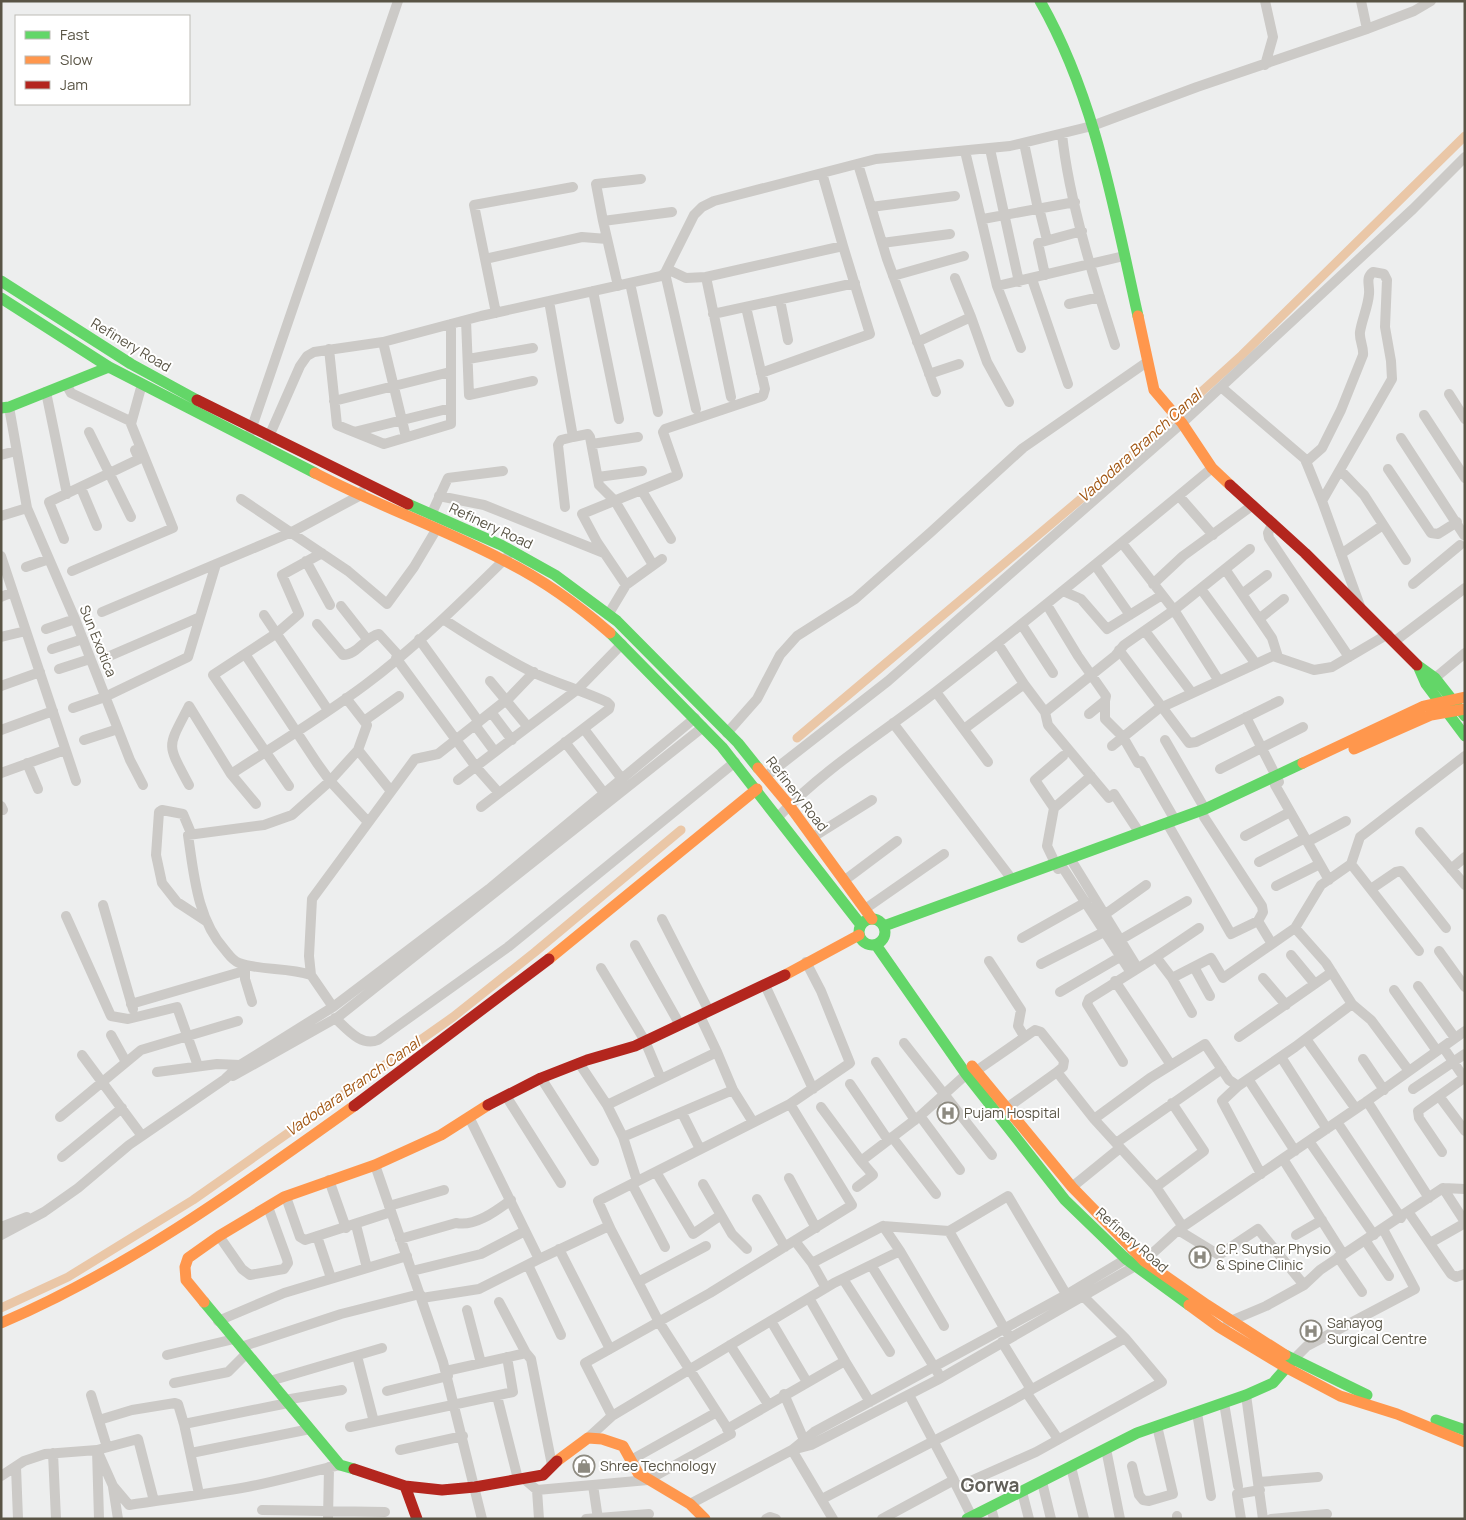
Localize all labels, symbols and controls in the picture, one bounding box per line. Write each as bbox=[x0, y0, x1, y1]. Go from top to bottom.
legend bbox=[15, 15, 190, 105]
text: Fast bbox=[60, 24, 89, 45]
text: Slow bbox=[60, 49, 93, 70]
text: Jam bbox=[60, 74, 88, 95]
street label: Refinery Road bbox=[88, 313, 175, 376]
water label: Vadodara Branch Canal bbox=[1073, 383, 1208, 507]
street label: Refinery Road bbox=[446, 498, 536, 553]
street label: Sun Exotica bbox=[75, 602, 121, 680]
street label: Refinery Road bbox=[762, 752, 833, 835]
water label: Vadodara Branch Canal bbox=[281, 1031, 426, 1141]
hospital icon: Pujam Hospital bbox=[936, 1101, 960, 1125]
place label: Pujam Hospital bbox=[964, 1103, 1060, 1122]
street label: Refinery Road bbox=[1092, 1203, 1173, 1276]
place label: C.P. Suthar Physio & Spine Clinic bbox=[1216, 1239, 1331, 1274]
hospital icon: C.P. Suthar Physio & Spine Clinic bbox=[1188, 1245, 1212, 1269]
place label: Sahayog Surgical Centre bbox=[1327, 1313, 1427, 1348]
hospital icon: Sahayog Surgical Centre bbox=[1299, 1319, 1323, 1343]
shop icon: Shree Technology bbox=[572, 1454, 596, 1478]
place label: Shree Technology bbox=[600, 1456, 717, 1475]
district label: Gorwa bbox=[961, 1472, 1019, 1498]

